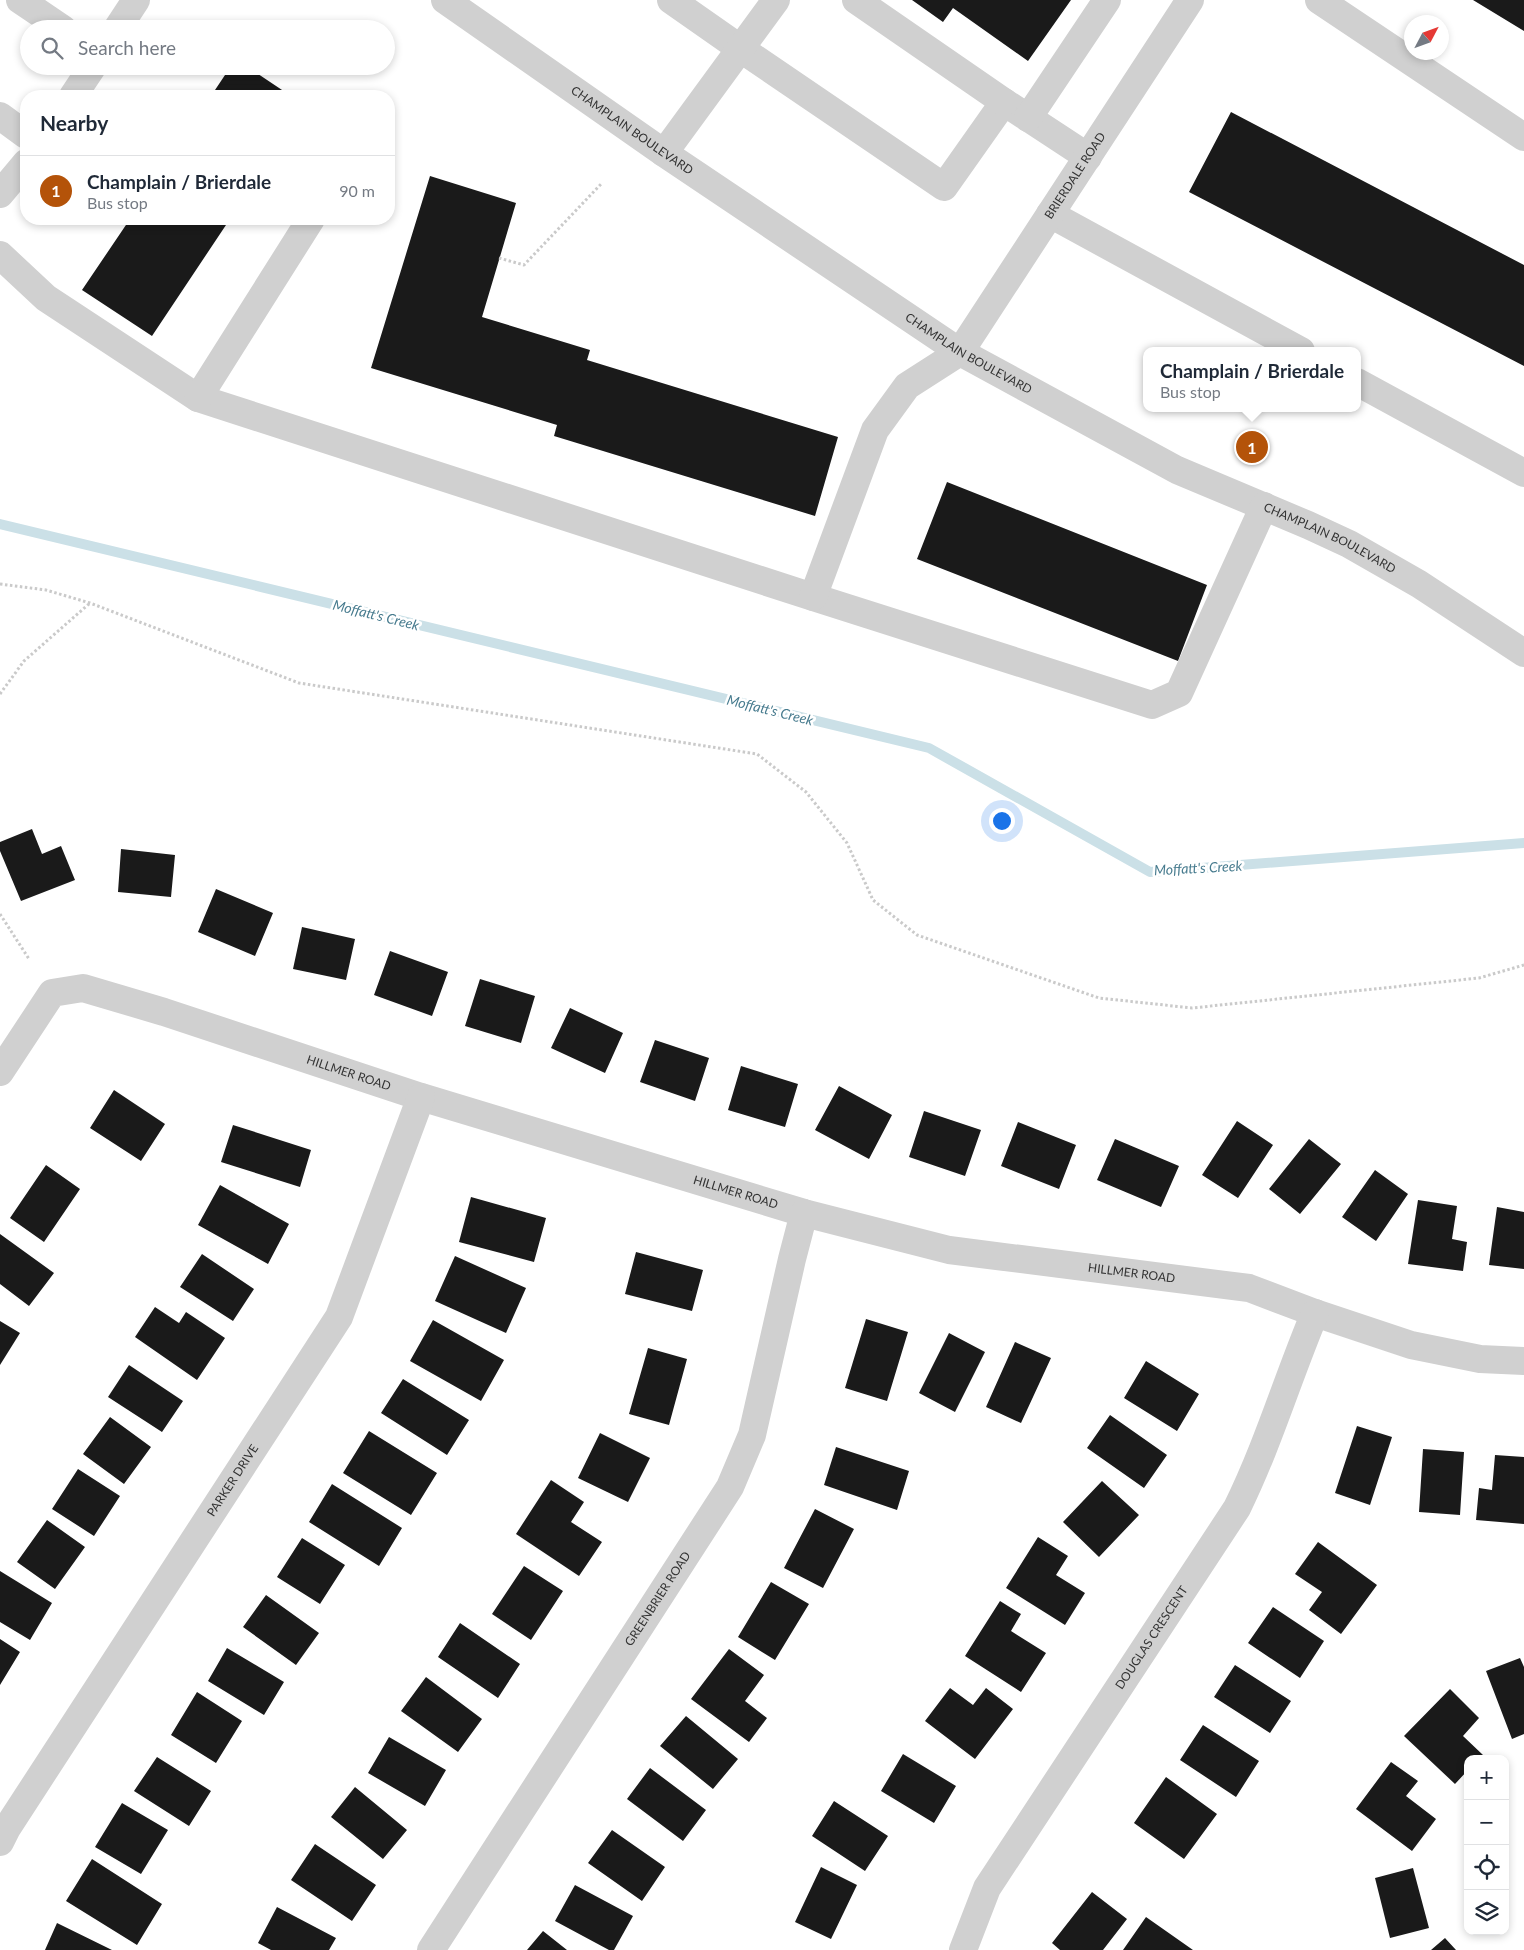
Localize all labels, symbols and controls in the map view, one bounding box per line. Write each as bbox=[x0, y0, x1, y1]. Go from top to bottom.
north arrow bbox=[1404, 15, 1449, 60]
search box bbox=[20, 20, 395, 75]
icon: search bbox=[38, 34, 66, 62]
text: Search here bbox=[78, 36, 176, 59]
street label: CHAMPLAIN BOULEVARD bbox=[568, 82, 696, 177]
text: Nearby bbox=[40, 110, 108, 135]
street label: BRIERDALE ROAD bbox=[1041, 129, 1108, 222]
text: Champlain / Brierdale bbox=[87, 170, 271, 193]
text: 1 bbox=[51, 181, 61, 200]
text: 90 m bbox=[339, 181, 375, 200]
text: Bus stop bbox=[87, 193, 148, 212]
street label: CHAMPLAIN BOULEVARD bbox=[903, 309, 1035, 397]
popup bbox=[1143, 347, 1361, 412]
text: Champlain / Brierdale bbox=[1160, 359, 1344, 382]
text: Bus stop bbox=[1160, 382, 1221, 401]
pin: 1 bbox=[1236, 428, 1268, 466]
street label: CHAMPLAIN BOULEVARD bbox=[1261, 499, 1399, 576]
water label: Moffatt's Creek bbox=[331, 596, 421, 634]
water label: Moffatt's Creek bbox=[725, 691, 815, 729]
your location bbox=[989, 808, 1015, 834]
water label: Moffatt's Creek bbox=[1153, 857, 1243, 878]
street label: HILLMER ROAD bbox=[305, 1052, 393, 1094]
street label: HILLMER ROAD bbox=[692, 1172, 780, 1212]
street label: HILLMER ROAD bbox=[1087, 1260, 1176, 1286]
street label: PARKER DRIVE bbox=[203, 1441, 261, 1519]
street label: GREENBRIER ROAD bbox=[621, 1548, 693, 1649]
street label: DOUGLAS CRESCENT bbox=[1112, 1583, 1191, 1692]
map controls bbox=[1464, 1755, 1509, 1935]
button: + bbox=[1464, 1755, 1509, 1800]
button: − bbox=[1464, 1800, 1509, 1845]
button: locate bbox=[1464, 1845, 1509, 1890]
button: layers bbox=[1464, 1890, 1509, 1935]

